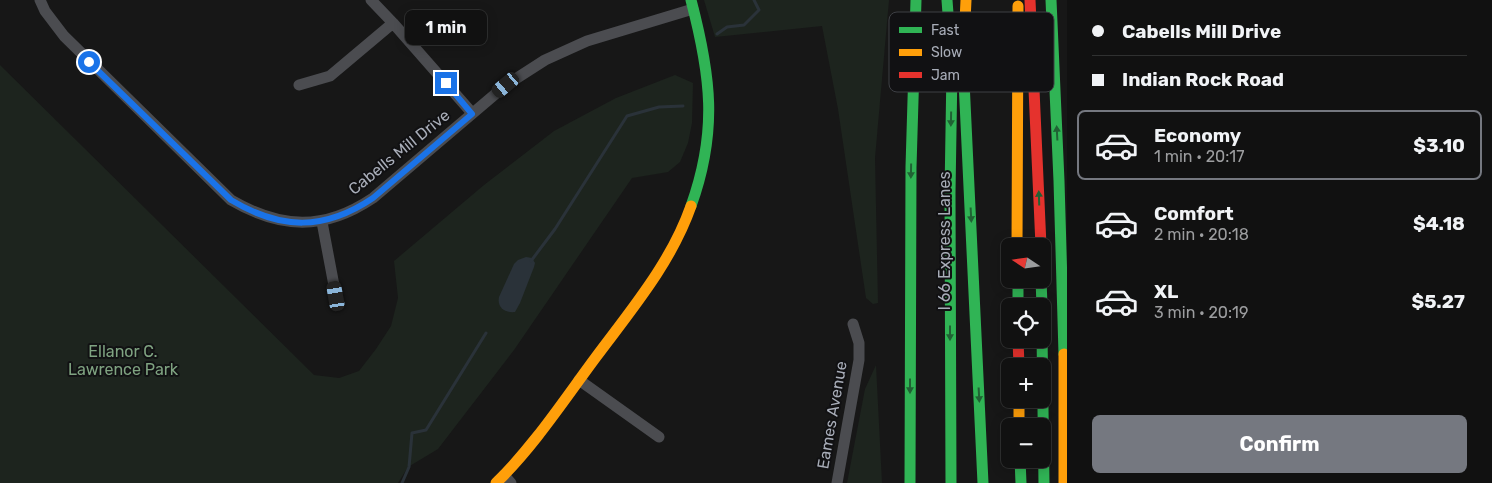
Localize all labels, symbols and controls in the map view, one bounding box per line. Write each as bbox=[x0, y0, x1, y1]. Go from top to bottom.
callout: 1 min bbox=[405, 11, 487, 46]
legend bbox=[889, 12, 1054, 92]
text: 1 min bbox=[426, 18, 466, 37]
text: Cabells Mill Drive bbox=[1122, 20, 1281, 43]
text: Fast bbox=[931, 22, 960, 39]
text: Slow bbox=[931, 44, 962, 61]
route start bbox=[78, 51, 100, 73]
text: Jam bbox=[931, 67, 960, 84]
text: Indian Rock Road bbox=[1122, 68, 1284, 91]
car bbox=[489, 70, 522, 100]
route end bbox=[435, 72, 457, 94]
street label: Cabells Mill Drive bbox=[345, 105, 453, 199]
one-way arrow bbox=[947, 111, 955, 127]
icon: car bbox=[1094, 123, 1139, 168]
text: Economy bbox=[1154, 124, 1241, 147]
one-way arrow bbox=[1053, 125, 1061, 141]
text: $3.10 bbox=[1413, 134, 1465, 157]
text: 1 min · 20:17 bbox=[1154, 147, 1244, 166]
one-way arrow bbox=[907, 163, 915, 179]
street label: I 66 Express Lanes bbox=[935, 171, 954, 311]
one-way arrow bbox=[1034, 189, 1042, 205]
icon: car bbox=[1094, 201, 1139, 246]
text: Comfort bbox=[1154, 202, 1234, 225]
one-way arrow bbox=[967, 208, 975, 224]
text: $4.18 bbox=[1413, 212, 1465, 235]
text: 2 min · 20:18 bbox=[1154, 225, 1249, 244]
north arrow bbox=[1001, 238, 1051, 288]
map controls bbox=[1001, 238, 1051, 468]
icon: car bbox=[1094, 279, 1139, 324]
car bbox=[326, 280, 345, 312]
text: XL bbox=[1154, 280, 1178, 303]
text: $5.27 bbox=[1411, 290, 1465, 313]
button: locate bbox=[1001, 298, 1051, 348]
text: 3 min · 20:19 bbox=[1154, 303, 1248, 322]
one-way arrow bbox=[946, 326, 954, 342]
park label: Ellanor C. Lawrence Park bbox=[68, 342, 179, 379]
button: + bbox=[1001, 358, 1051, 408]
street label: Eames Avenue bbox=[813, 359, 851, 471]
one-way arrow bbox=[906, 378, 914, 394]
one-way arrow bbox=[975, 387, 983, 403]
button: Confirm bbox=[1092, 415, 1467, 473]
button: − bbox=[1001, 418, 1051, 468]

